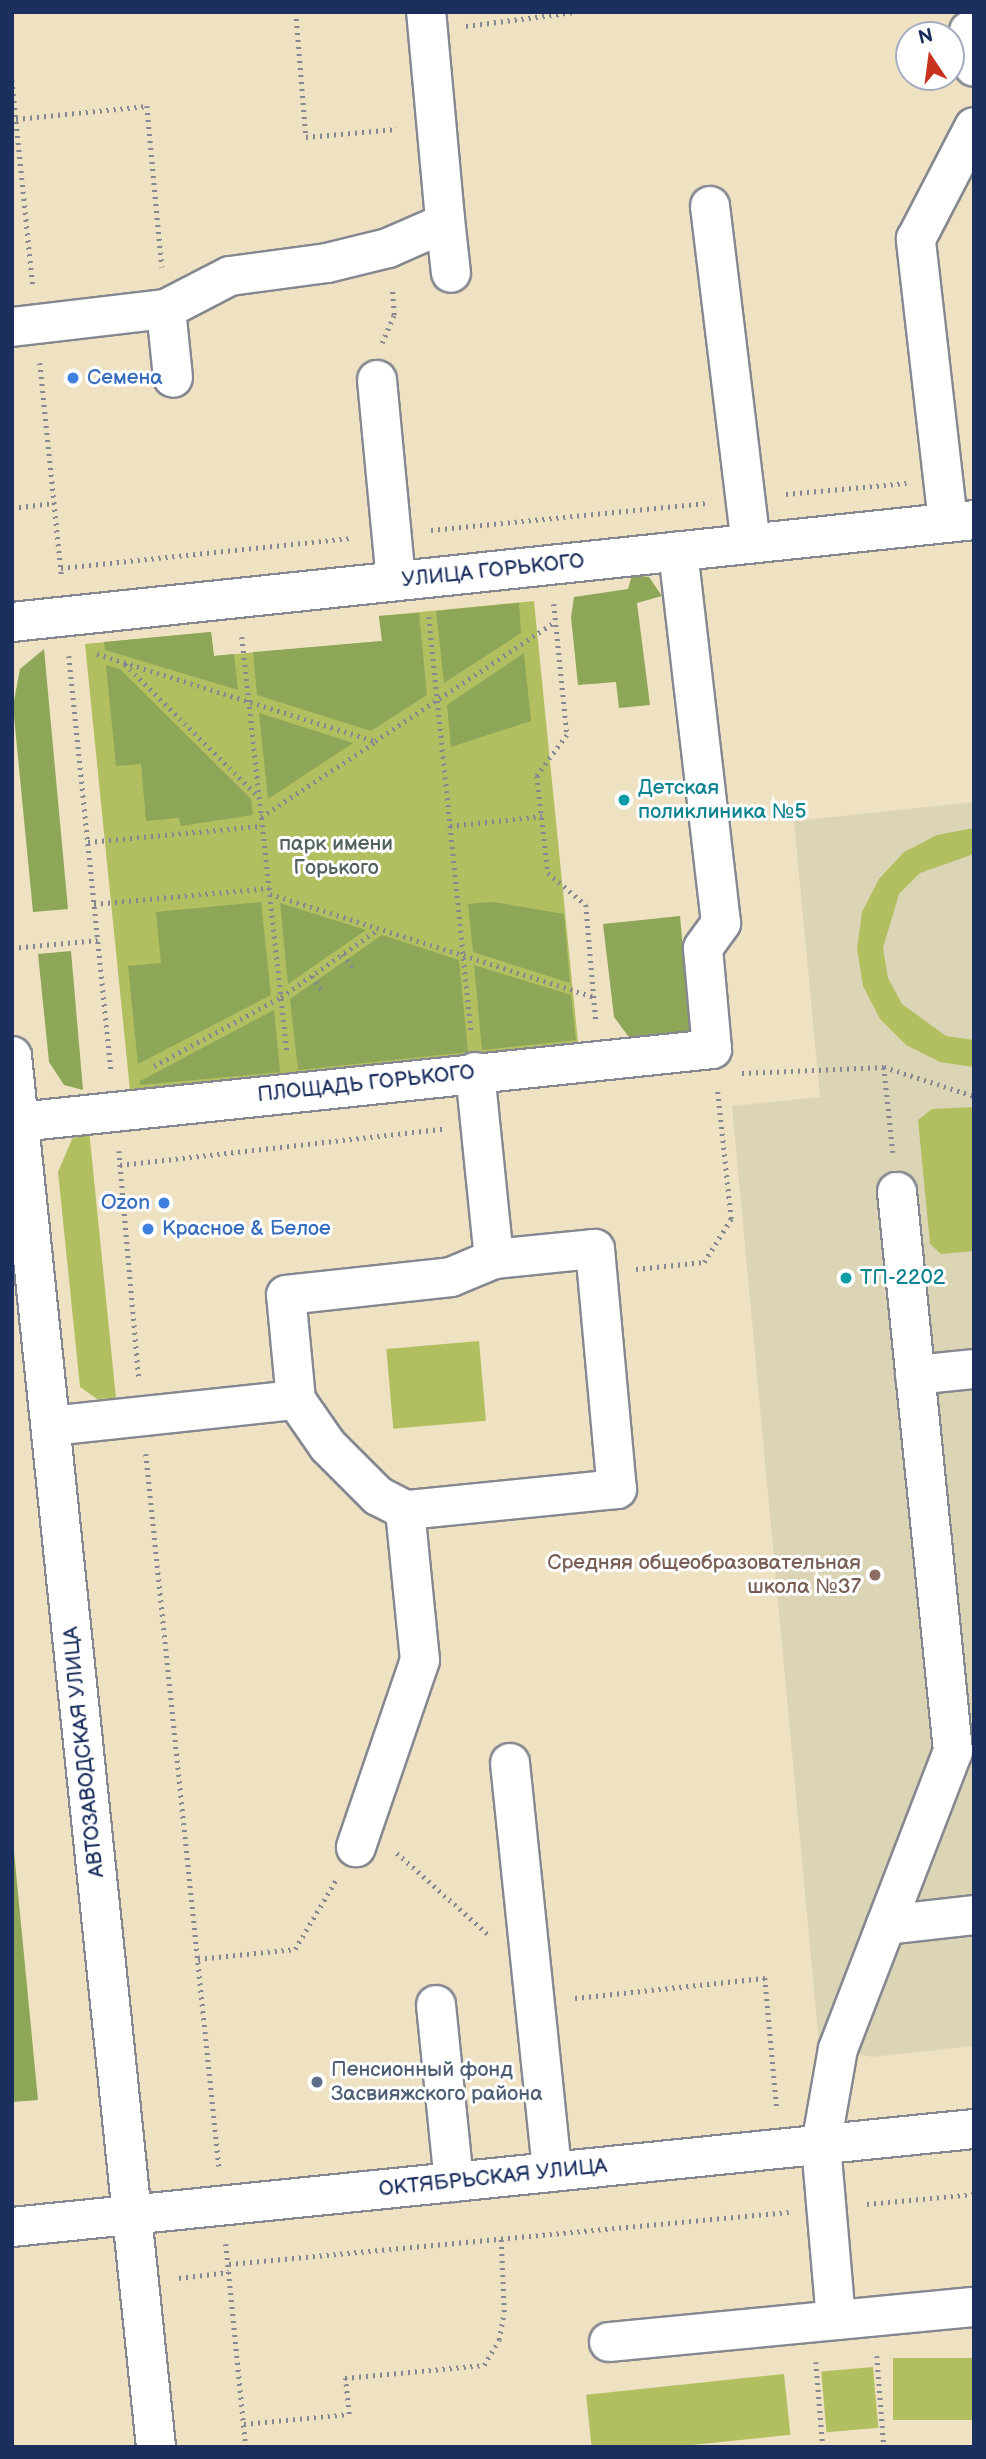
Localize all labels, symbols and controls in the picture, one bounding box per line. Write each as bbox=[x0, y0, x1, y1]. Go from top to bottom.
north arrow bbox=[895, 21, 965, 91]
text: N bbox=[916, 24, 935, 50]
place label: Семена bbox=[87, 365, 163, 391]
marker: Семена bbox=[65, 370, 81, 386]
street label: УЛИЦА ГОРЬКОГО bbox=[400, 549, 586, 593]
place label: Детская поликлиника №5 bbox=[638, 775, 806, 825]
marker: Детская поликлиника №5 bbox=[616, 792, 632, 808]
park label: парк имени Горького bbox=[279, 831, 393, 881]
street label: ПЛОЩАДЬ ГОРЬКОГО bbox=[256, 1060, 476, 1108]
place label: Ozon bbox=[101, 1190, 150, 1216]
marker: Ozon bbox=[156, 1195, 172, 1211]
place label: Красное & Белое bbox=[162, 1216, 331, 1242]
marker: Красное & Белое bbox=[140, 1221, 156, 1237]
place label: ТП-2202 bbox=[860, 1265, 945, 1291]
marker: ТП-2202 bbox=[838, 1270, 854, 1286]
place label: Средняя общеобразовательная школа №37 bbox=[547, 1550, 861, 1600]
marker: Средняя общеобразовательная школа №37 bbox=[867, 1567, 883, 1583]
street label: АВТОЗАВОДСКАЯ УЛИЦА bbox=[58, 1625, 110, 1879]
place label: Пенсионный фонд Засвияжского района bbox=[331, 2057, 543, 2107]
marker: Пенсионный фонд Засвияжского района bbox=[309, 2074, 325, 2090]
street label: ОКТЯБРЬСКАЯ УЛИЦА bbox=[378, 2153, 608, 2203]

